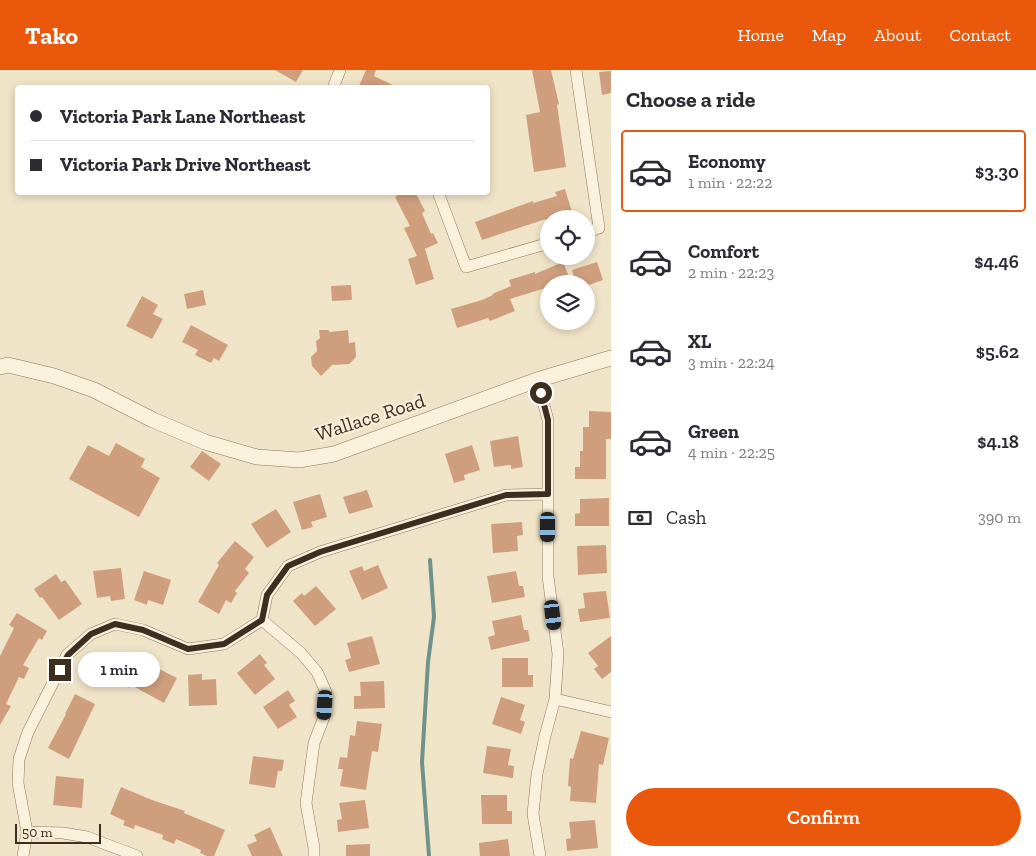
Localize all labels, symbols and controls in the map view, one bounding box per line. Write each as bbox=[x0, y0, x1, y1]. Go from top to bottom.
text: Tako bbox=[25, 21, 78, 50]
text: Home bbox=[737, 24, 784, 46]
text: Map bbox=[812, 24, 846, 46]
text: About bbox=[874, 24, 921, 46]
text: Contact bbox=[949, 24, 1011, 46]
text: Choose a ride bbox=[626, 86, 756, 113]
text: Victoria Park Lane Northeast bbox=[60, 105, 305, 128]
icon: car bbox=[628, 149, 673, 194]
text: Economy bbox=[688, 150, 766, 173]
text: Victoria Park Drive Northeast bbox=[60, 153, 311, 176]
text: $3.30 bbox=[975, 160, 1019, 183]
text: 1 min · 22:22 bbox=[688, 173, 773, 192]
map controls bbox=[540, 210, 595, 330]
button: locate bbox=[540, 210, 595, 265]
icon: car bbox=[628, 239, 673, 284]
text: Comfort bbox=[688, 240, 759, 263]
text: $4.46 bbox=[974, 250, 1019, 273]
text: 2 min · 22:23 bbox=[688, 263, 774, 282]
button: layers bbox=[540, 275, 595, 330]
icon: car bbox=[628, 329, 673, 374]
text: XL bbox=[688, 330, 711, 353]
text: $5.62 bbox=[976, 340, 1019, 363]
text: 3 min · 22:24 bbox=[688, 353, 775, 372]
route start bbox=[530, 382, 552, 404]
street label: Wallace Road bbox=[312, 388, 428, 446]
icon: car bbox=[628, 419, 673, 464]
text: Green bbox=[688, 420, 739, 443]
text: $4.18 bbox=[977, 430, 1019, 453]
text: 4 min · 22:25 bbox=[688, 443, 775, 462]
icon: cash bbox=[626, 504, 654, 532]
text: Cash bbox=[666, 506, 706, 529]
text: 390 m bbox=[978, 508, 1021, 527]
car bbox=[540, 512, 555, 542]
car bbox=[543, 599, 562, 631]
callout: 1 min bbox=[78, 652, 160, 688]
route end bbox=[49, 659, 71, 681]
text: 1 min bbox=[100, 660, 138, 679]
car bbox=[316, 690, 333, 720]
button: Confirm bbox=[626, 788, 1021, 846]
scale bar bbox=[15, 821, 101, 844]
text: 50 m bbox=[22, 824, 53, 841]

